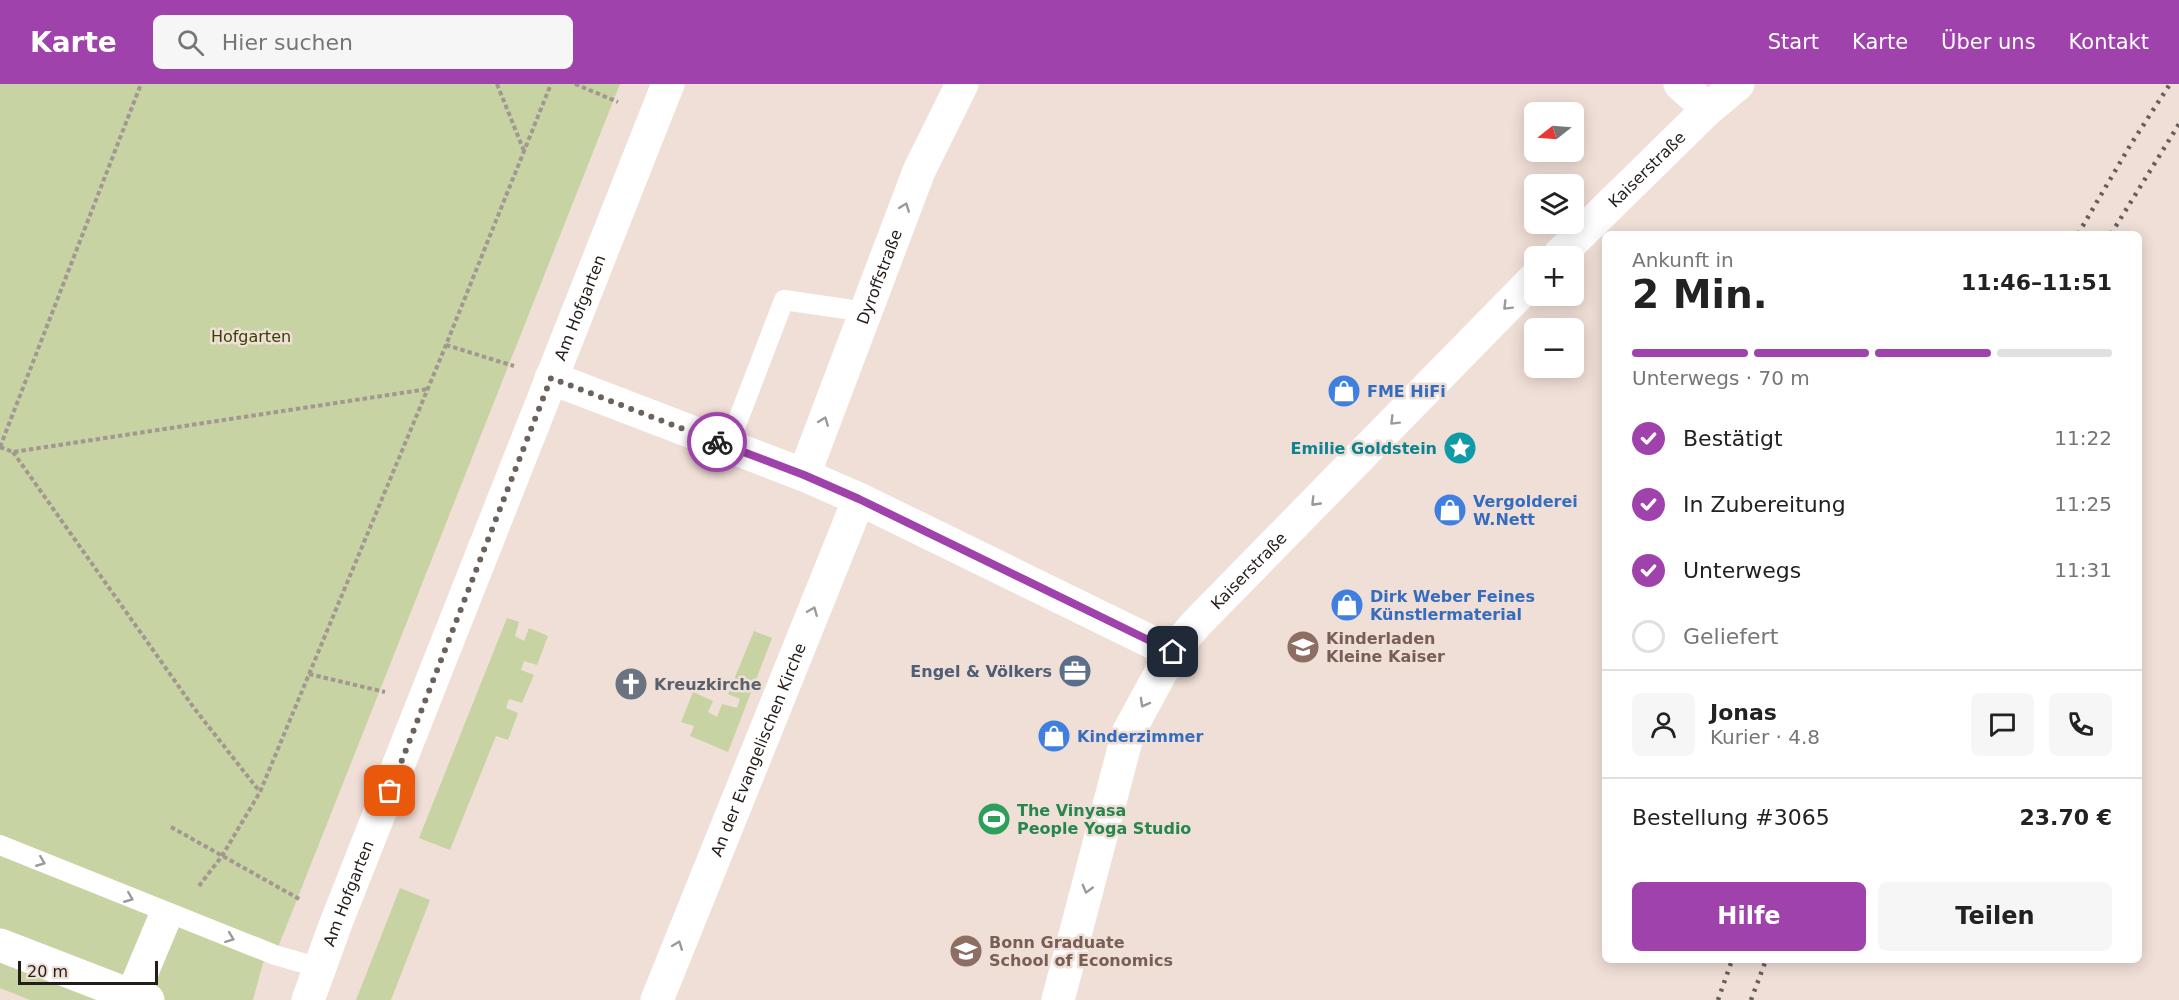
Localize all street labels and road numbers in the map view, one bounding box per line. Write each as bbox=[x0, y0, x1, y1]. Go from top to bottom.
street label: Kaiserstraße bbox=[1604, 128, 1689, 211]
street label: Dyroffstraße bbox=[853, 227, 906, 327]
street label: Am Hofgarten bbox=[551, 252, 609, 363]
street label: Kaiserstraße bbox=[1207, 528, 1291, 613]
street label: An der Evangelischen Kirche bbox=[707, 640, 810, 859]
street label: Am Hofgarten bbox=[319, 838, 378, 949]

